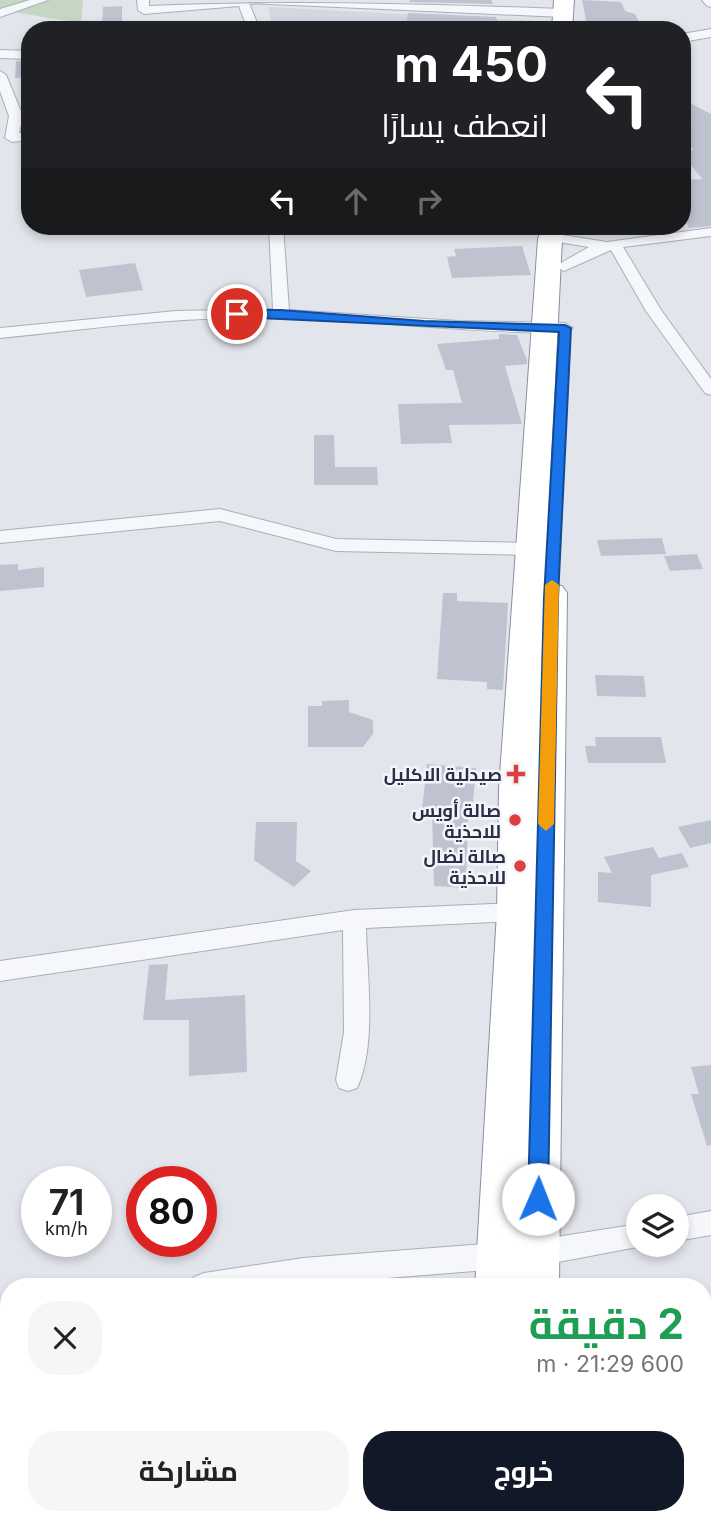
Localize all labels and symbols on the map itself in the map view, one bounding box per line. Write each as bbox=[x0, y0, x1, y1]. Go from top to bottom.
pin bbox=[207, 284, 267, 344]
place label: صيدلية الاكليل bbox=[384, 764, 502, 786]
marker: صيدلية الاكليل bbox=[508, 766, 524, 782]
place label: صالة أويس للاحذية bbox=[412, 798, 501, 842]
marker: صالة أويس للاحذية bbox=[507, 812, 523, 828]
place label: صالة نضال للاحذية bbox=[423, 846, 506, 888]
marker: صالة نضال للاحذية bbox=[512, 858, 528, 874]
position arrow bbox=[501, 1162, 575, 1236]
speed limit sign: 80 bbox=[126, 1166, 217, 1257]

